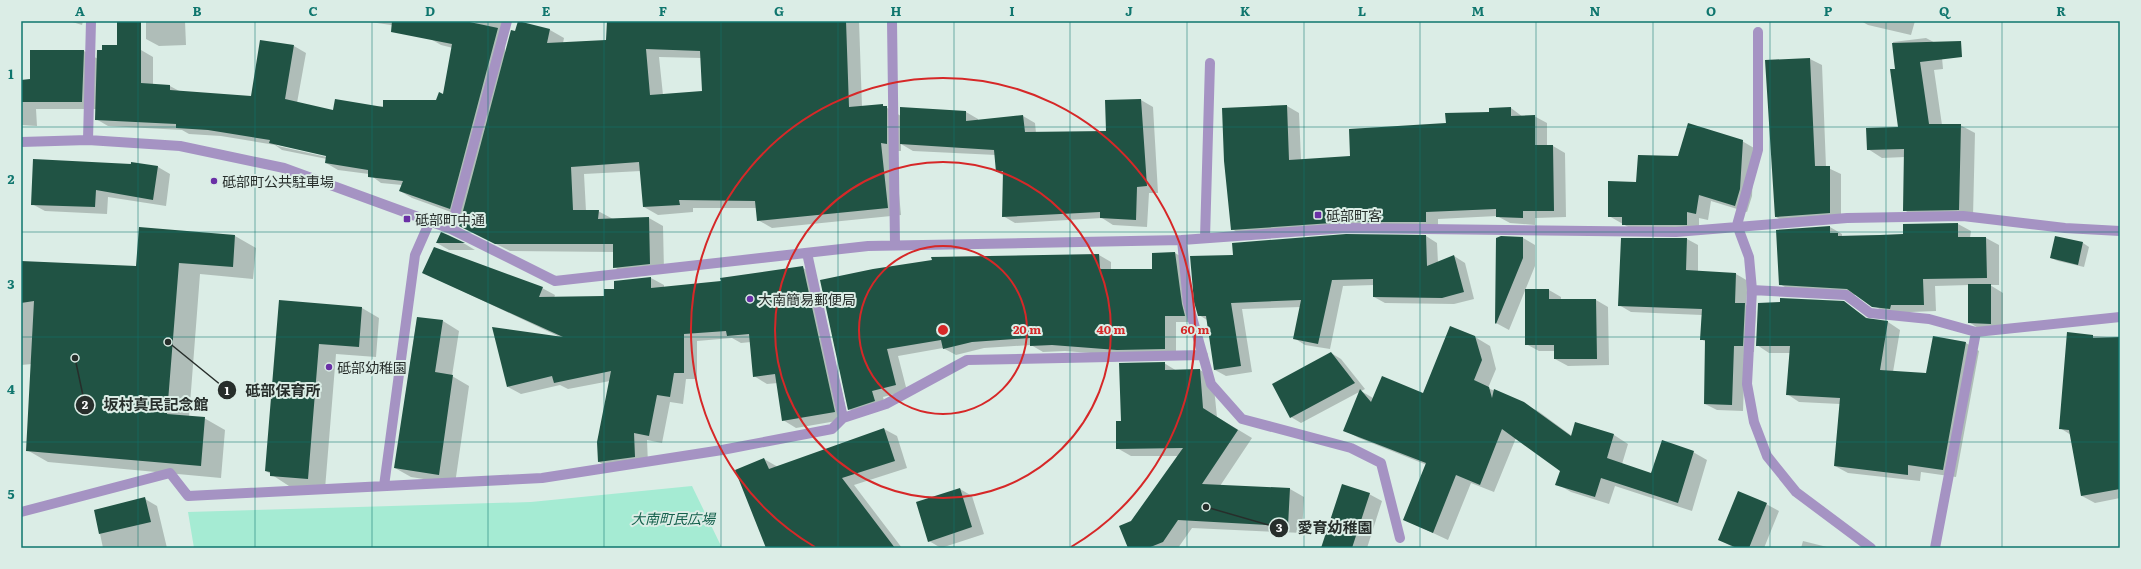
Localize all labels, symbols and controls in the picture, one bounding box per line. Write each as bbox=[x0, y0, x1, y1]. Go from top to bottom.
text: A bbox=[75, 1, 85, 20]
text: B bbox=[193, 1, 202, 20]
text: C bbox=[308, 1, 318, 20]
text: D bbox=[425, 1, 435, 20]
text: E bbox=[542, 1, 551, 20]
text: F bbox=[659, 1, 667, 20]
text: G bbox=[774, 1, 784, 20]
text: H bbox=[891, 1, 902, 20]
text: I bbox=[1009, 1, 1015, 20]
text: J bbox=[1125, 1, 1133, 20]
text: K bbox=[1240, 1, 1251, 20]
text: L bbox=[1358, 1, 1366, 20]
text: M bbox=[1472, 1, 1485, 20]
text: N bbox=[1590, 1, 1601, 20]
text: O bbox=[1706, 1, 1716, 20]
text: P bbox=[1824, 1, 1833, 20]
text: Q bbox=[1939, 1, 1951, 20]
text: R bbox=[2056, 1, 2066, 20]
text: 1 bbox=[8, 64, 14, 83]
text: 2 bbox=[8, 169, 15, 188]
place label: 砥部町公共駐車場 bbox=[222, 171, 334, 191]
marker: 砥部町公共駐車場 bbox=[209, 176, 219, 186]
place label: 砥部町客 bbox=[1326, 205, 1382, 225]
place label: 砥部町中通 bbox=[415, 209, 485, 229]
marker: 砥部町客 bbox=[1313, 210, 1323, 220]
marker: 砥部町中通 bbox=[402, 214, 412, 224]
text: 3 bbox=[7, 274, 15, 293]
place label: 大南簡易郵便局 bbox=[758, 289, 856, 309]
marker: 大南簡易郵便局 bbox=[745, 294, 755, 304]
text: 20 m bbox=[1013, 320, 1041, 338]
text: 40 m bbox=[1097, 320, 1126, 338]
text: 60 m bbox=[1181, 320, 1209, 338]
centre of rings bbox=[936, 323, 950, 337]
place label: 砥部幼稚園 bbox=[337, 357, 407, 377]
marker: 砥部幼稚園 bbox=[324, 362, 334, 372]
callout: 砥部保育所 bbox=[217, 377, 328, 404]
text: 砥部保育所 bbox=[245, 378, 321, 401]
text: 4 bbox=[7, 379, 15, 398]
text: 1 bbox=[225, 381, 230, 399]
callout: 坂村真民記念館 bbox=[75, 391, 216, 418]
text: 坂村真民記念館 bbox=[103, 392, 209, 415]
text: 2 bbox=[82, 395, 89, 413]
text: 5 bbox=[7, 484, 15, 503]
park label: 大南町民広場 bbox=[631, 508, 717, 528]
callout: 愛育幼稚園 bbox=[1269, 515, 1380, 542]
text: 愛育幼稚園 bbox=[1297, 515, 1373, 538]
text: 3 bbox=[1276, 518, 1283, 536]

